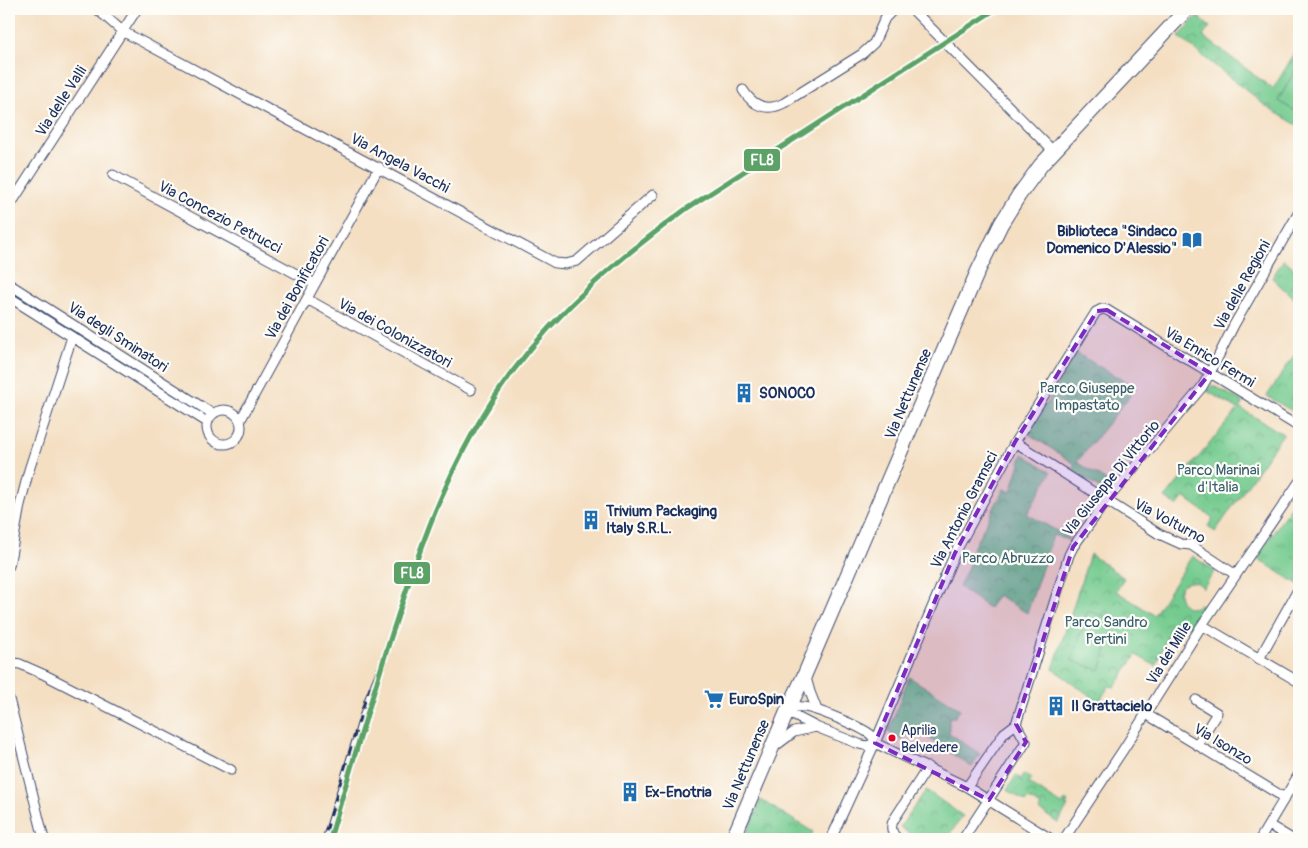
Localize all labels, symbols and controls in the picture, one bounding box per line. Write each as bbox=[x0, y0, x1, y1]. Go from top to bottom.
street label: Via delle Valli bbox=[32, 62, 91, 140]
street label: Via Angela Vacchi bbox=[347, 129, 453, 198]
line badge: FL8 bbox=[743, 148, 781, 172]
text: FL8 bbox=[750, 152, 774, 169]
street label: Via Concezio Petrucci bbox=[155, 177, 285, 258]
place label: Biblioteca "Sindaco Domenico D'Alessio" bbox=[1046, 222, 1177, 258]
library icon: Biblioteca "Sindaco Domenico D'Alessio" bbox=[1181, 229, 1203, 251]
street label: Via dei Bonificatori bbox=[261, 233, 334, 343]
street label: Via delle Regioni bbox=[1210, 237, 1275, 334]
street label: Via dei Colonizzatori bbox=[335, 294, 455, 373]
street label: Via degli Sminatori bbox=[64, 298, 172, 377]
street label: Via Enrico Fermi bbox=[1161, 323, 1259, 392]
street label: Via Nettunense bbox=[881, 345, 936, 443]
park label: Parco Giuseppe Impastato bbox=[1040, 379, 1135, 415]
building icon: SONOCO bbox=[733, 382, 755, 404]
place label: SONOCO bbox=[759, 384, 816, 403]
street label: Via Giuseppe Di Vittorio bbox=[1059, 416, 1164, 540]
street label: Via Antonio Gramsci bbox=[927, 448, 1002, 572]
park label: Parco Marinai d'Italia bbox=[1177, 461, 1260, 497]
street label: Via Volturno bbox=[1131, 495, 1209, 548]
place label: Trivium Packaging Italy S.R.L. bbox=[605, 502, 718, 538]
building icon: Trivium Packaging Italy S.R.L. bbox=[580, 509, 602, 531]
park label: Parco Abruzzo bbox=[962, 549, 1054, 568]
line badge: FL8 bbox=[393, 561, 431, 585]
text: FL8 bbox=[400, 565, 424, 582]
park label: Parco Sandro Pertini bbox=[1064, 613, 1148, 649]
street label: Via dei Mille bbox=[1143, 618, 1197, 688]
supermarket icon: EuroSpin bbox=[703, 688, 725, 710]
place label: EuroSpin bbox=[729, 690, 785, 709]
building icon: Il Grattacielo bbox=[1045, 695, 1067, 717]
place label: Il Grattacielo bbox=[1071, 697, 1152, 716]
street label: Via Nettunense bbox=[719, 716, 774, 814]
street label: Via Isonzo bbox=[1190, 720, 1256, 769]
place label: Aprilia Belvedere bbox=[901, 722, 958, 756]
marker: Aprilia Belvedere bbox=[887, 733, 897, 743]
building icon: Ex-Enotria bbox=[619, 781, 641, 803]
place label: Ex-Enotria bbox=[645, 783, 712, 802]

